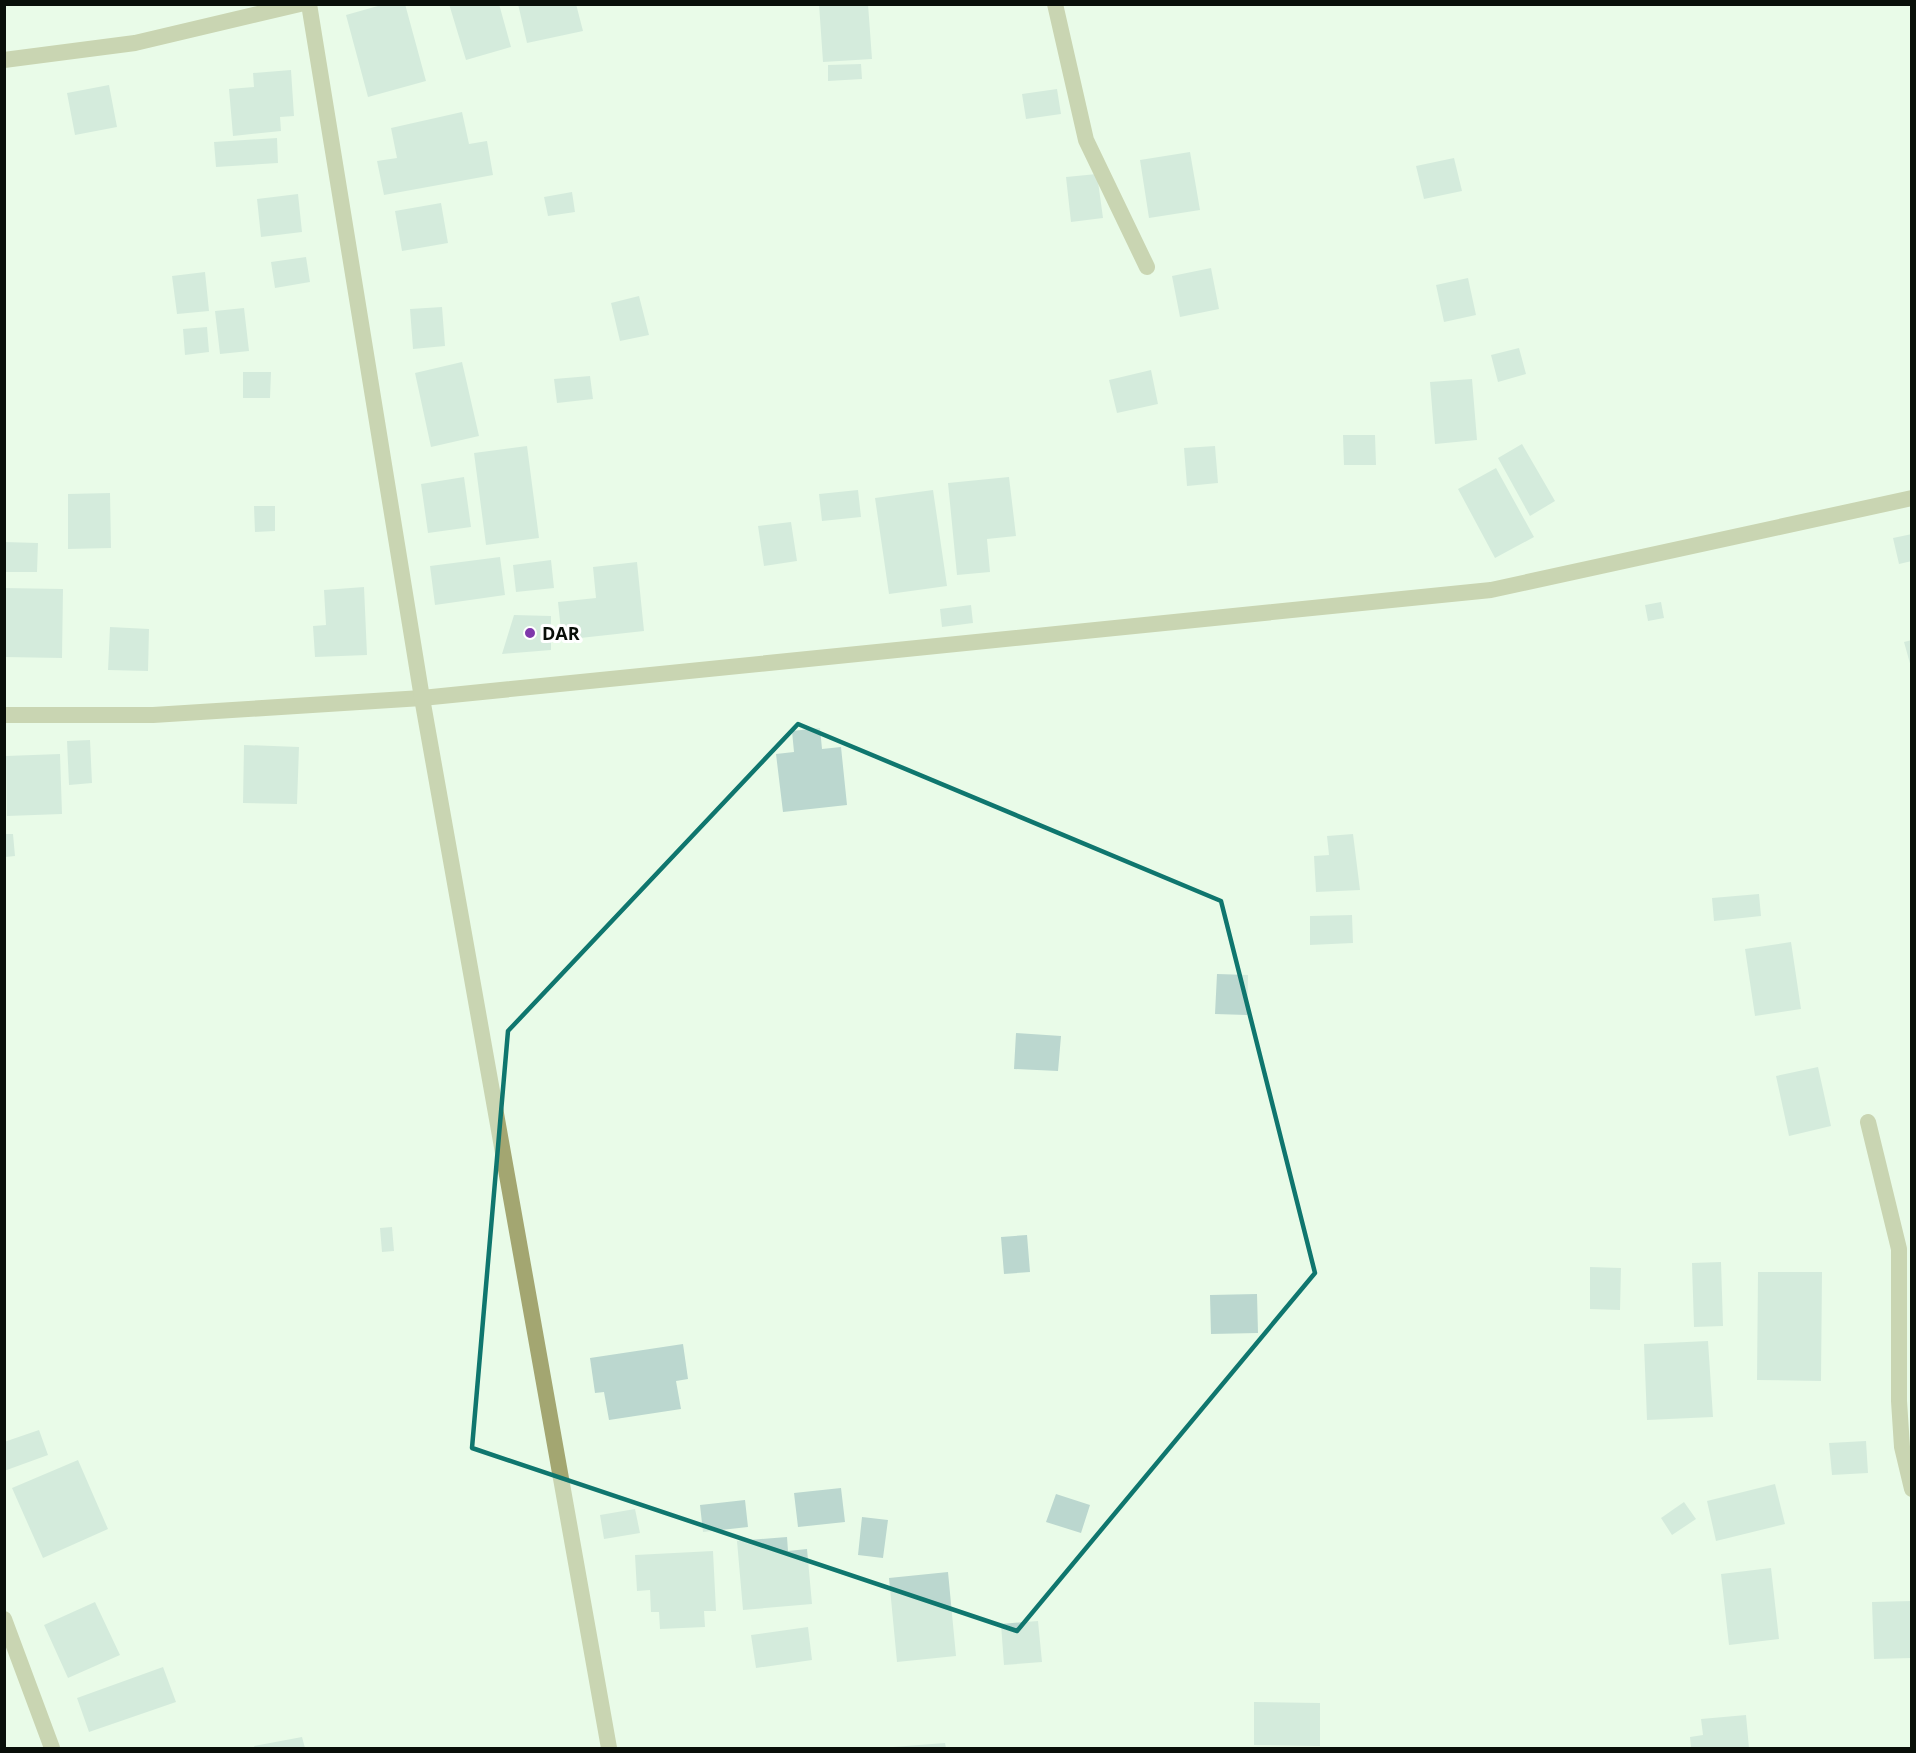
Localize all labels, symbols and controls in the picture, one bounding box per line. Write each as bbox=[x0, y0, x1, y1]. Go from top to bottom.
place label: DAR bbox=[542, 621, 580, 645]
marker: DAR bbox=[523, 626, 537, 640]

